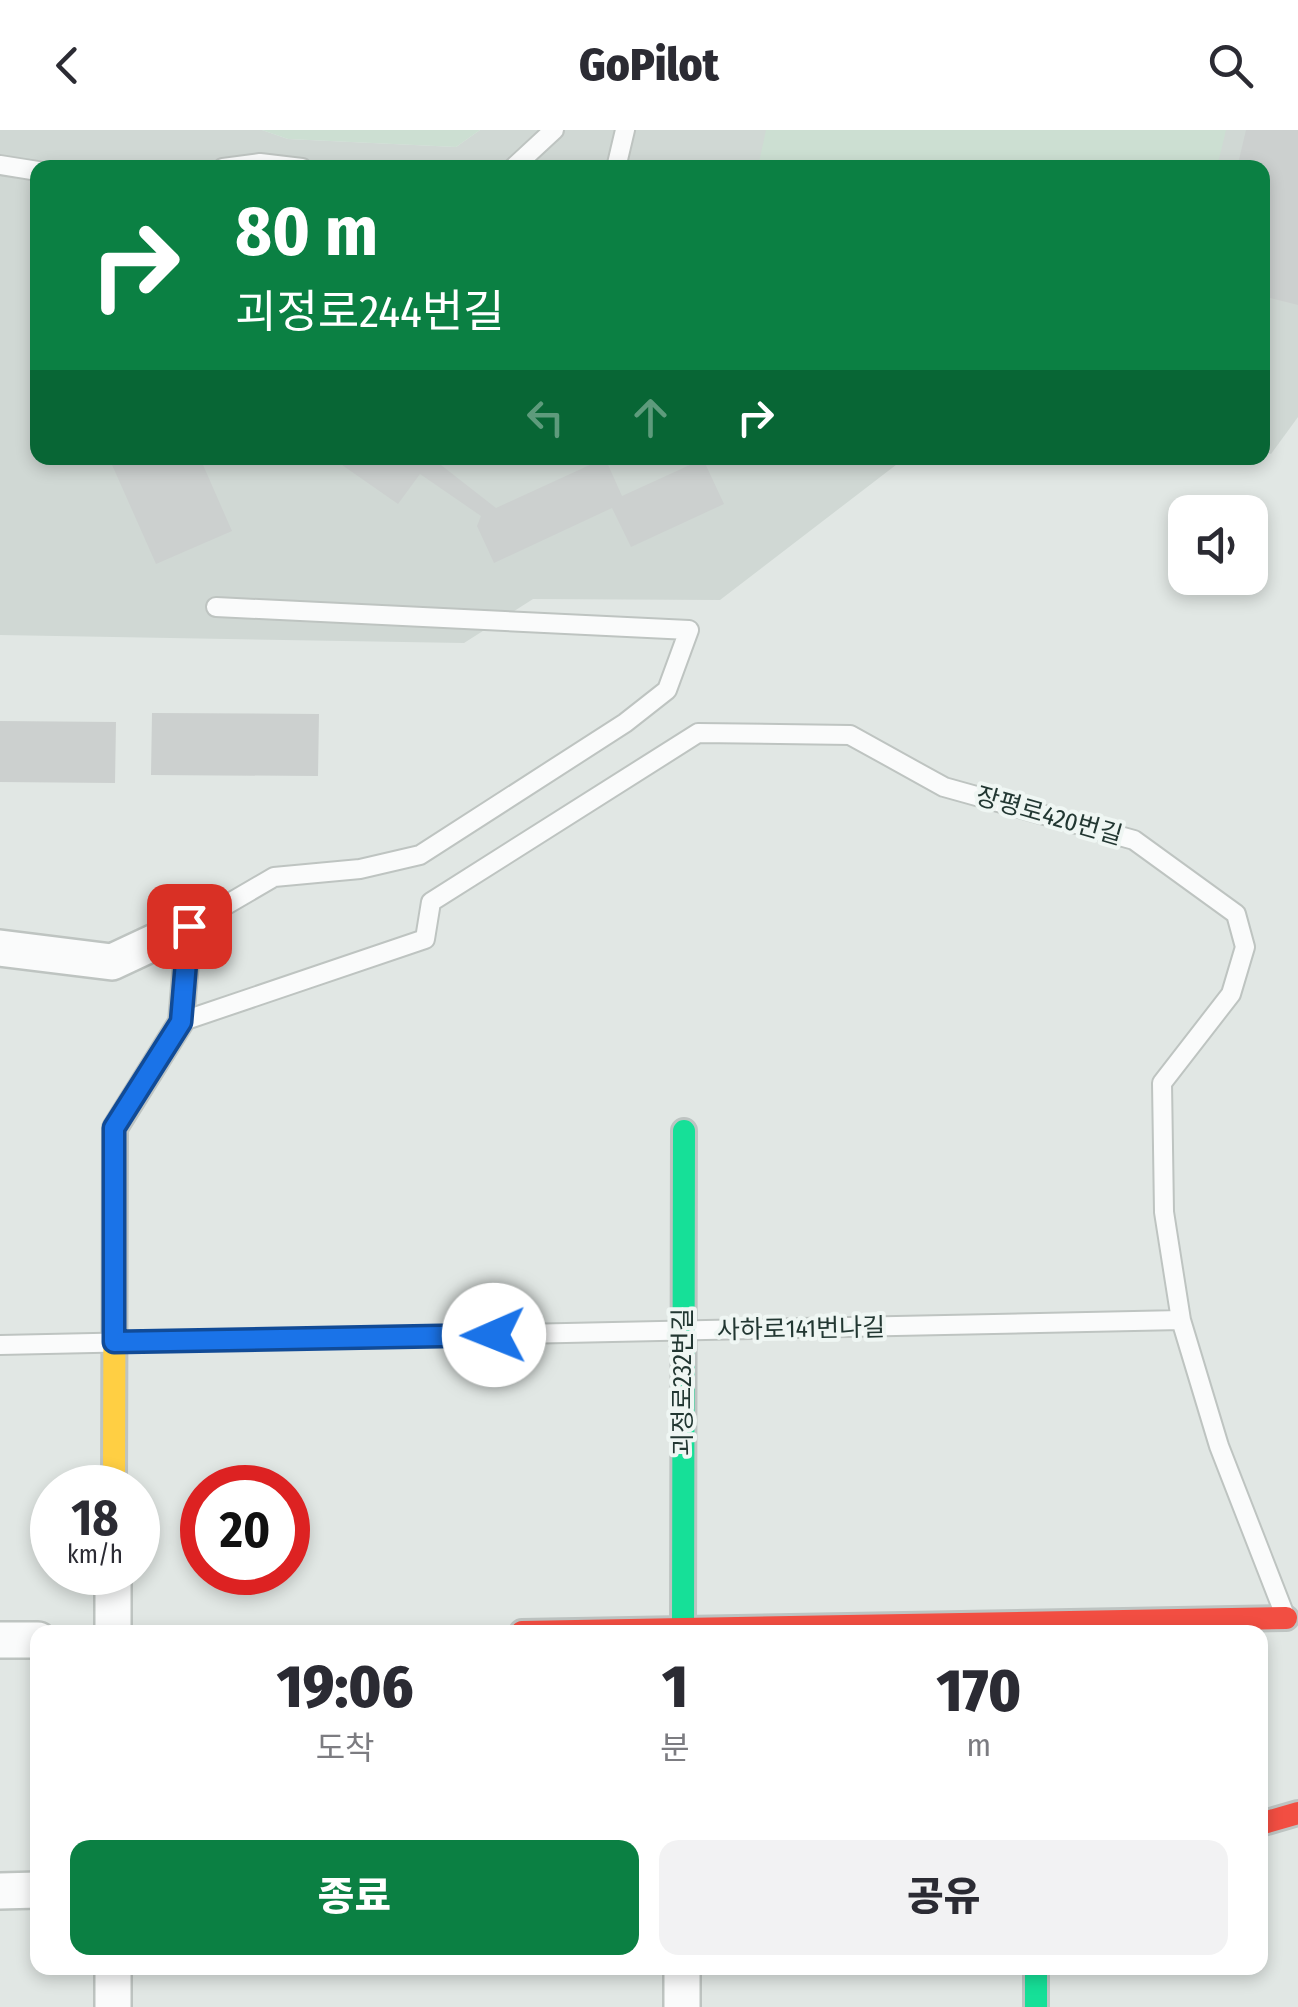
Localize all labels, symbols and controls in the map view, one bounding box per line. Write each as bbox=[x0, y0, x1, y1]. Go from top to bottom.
icon: back bbox=[40, 38, 95, 93]
text: GoPilot bbox=[579, 38, 719, 92]
icon: search bbox=[1203, 38, 1258, 93]
text: 80 m bbox=[235, 190, 378, 274]
icon: right bbox=[70, 200, 200, 330]
text: 괴정로244번길 bbox=[235, 285, 505, 339]
icon: left bbox=[518, 390, 573, 445]
icon: ahead bbox=[623, 390, 678, 445]
icon: right bbox=[728, 390, 783, 445]
map controls bbox=[1168, 495, 1268, 595]
button: sound bbox=[1168, 495, 1268, 595]
street label: 장평로420번길 bbox=[972, 781, 1126, 851]
pin bbox=[147, 884, 232, 969]
icon: arrive bbox=[162, 899, 217, 954]
position arrow bbox=[442, 1283, 546, 1387]
street label: 괴정로232번길 bbox=[668, 1308, 698, 1456]
street label: 사하로141번나길 bbox=[717, 1313, 885, 1345]
speed limit sign: 20 bbox=[180, 1465, 310, 1595]
text: 18 bbox=[71, 1488, 119, 1548]
text: km/h bbox=[67, 1540, 123, 1570]
text: 19:06 bbox=[277, 1651, 413, 1723]
text: 1 bbox=[662, 1651, 688, 1723]
text: 170 bbox=[936, 1655, 1021, 1727]
text: m bbox=[967, 1726, 991, 1764]
text: 도착 bbox=[316, 1729, 375, 1767]
text: 분 bbox=[660, 1729, 690, 1767]
button: 종료 bbox=[70, 1840, 639, 1955]
button: 공유 bbox=[659, 1840, 1228, 1955]

